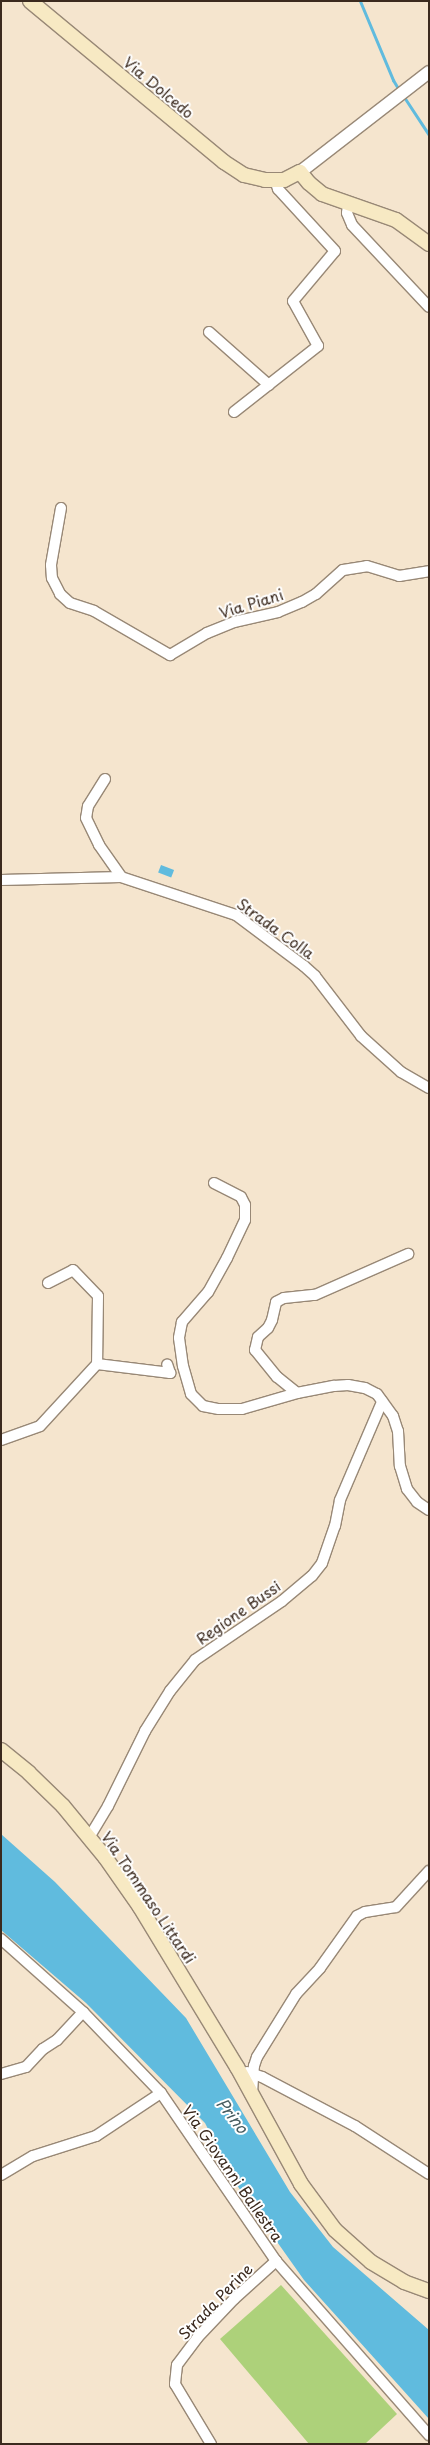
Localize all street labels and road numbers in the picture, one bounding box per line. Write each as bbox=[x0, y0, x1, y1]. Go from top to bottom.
street label: Via Dolcedo bbox=[120, 53, 198, 121]
street label: Via Piani bbox=[217, 585, 285, 621]
street label: Strada Colla bbox=[234, 894, 318, 962]
street label: Regione Bussi bbox=[193, 1576, 283, 1648]
street label: Via Tommaso Littardi bbox=[98, 1828, 200, 1966]
street label: Via Giovanni Ballestra bbox=[179, 2101, 287, 2245]
street label: Strada Perine bbox=[174, 2259, 256, 2343]

